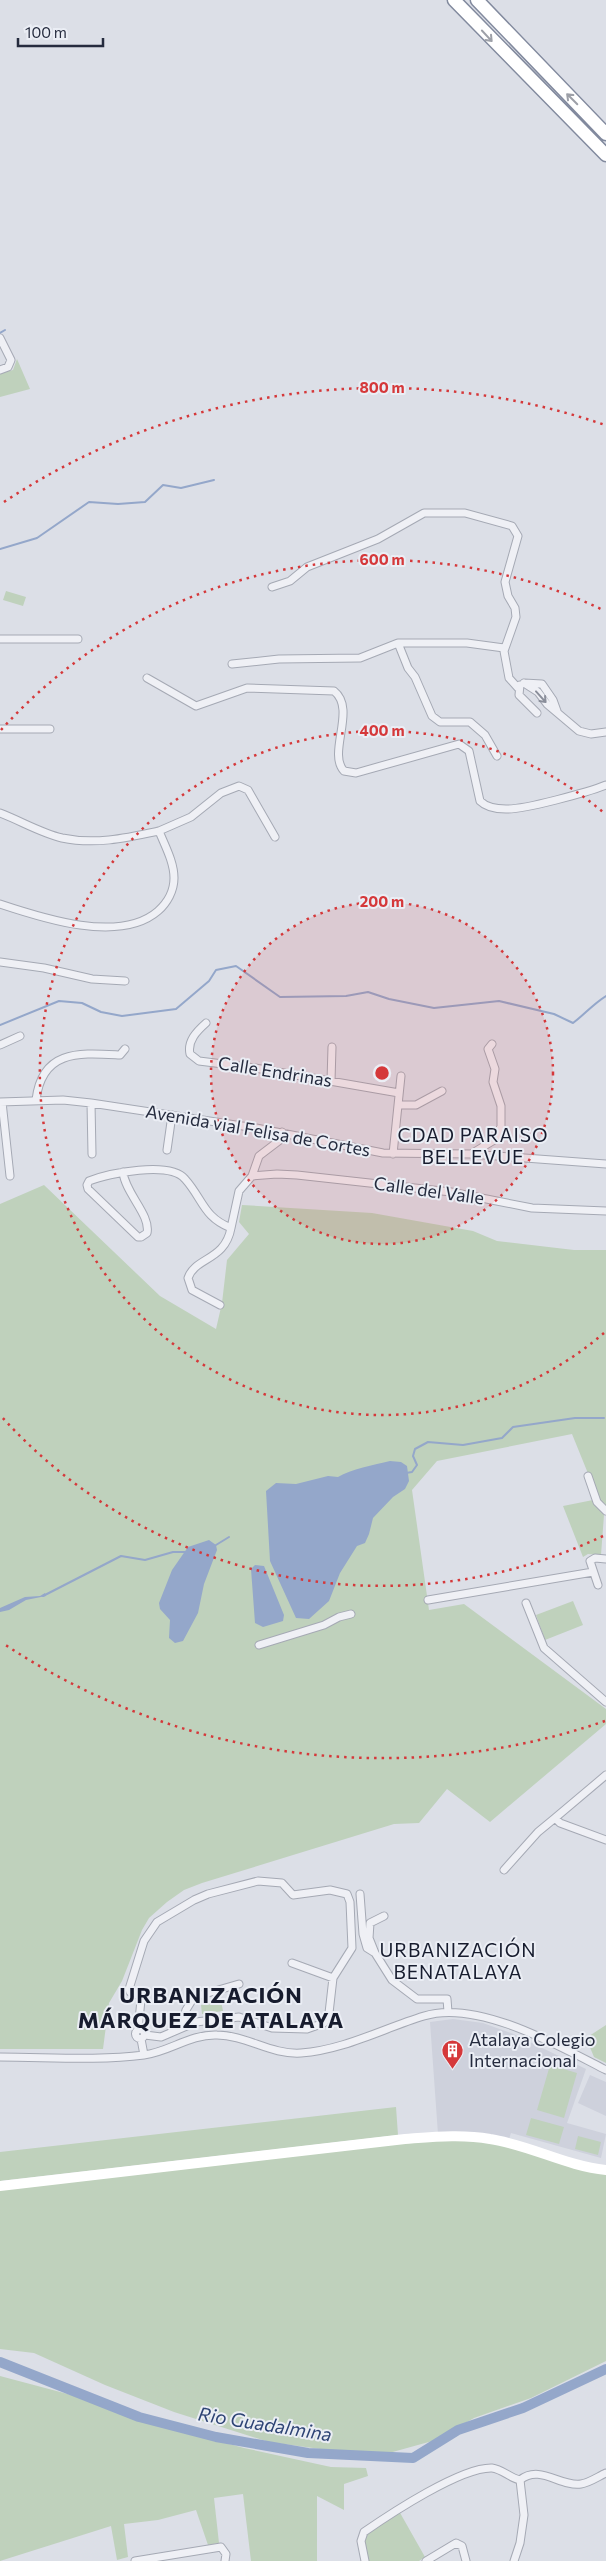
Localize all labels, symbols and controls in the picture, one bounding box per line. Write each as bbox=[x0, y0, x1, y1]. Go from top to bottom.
scale bar bbox=[18, 15, 102, 47]
text: 100 m bbox=[25, 23, 67, 41]
one-way arrow bbox=[481, 29, 493, 42]
one-way arrow bbox=[565, 93, 578, 105]
text: 800 m bbox=[359, 378, 405, 396]
text: 600 m bbox=[359, 550, 405, 568]
one-way arrow bbox=[535, 690, 547, 703]
text: 400 m bbox=[359, 721, 405, 739]
text: 200 m bbox=[360, 892, 404, 910]
street label: Calle Endrinas bbox=[217, 1051, 334, 1091]
centre of rings bbox=[373, 1064, 391, 1082]
street label: Avenida vial Felisa de Cortes bbox=[144, 1099, 372, 1161]
district label: CDAD PARAISO BELLEVUE bbox=[397, 1123, 549, 1168]
street label: Calle del Valle bbox=[373, 1171, 486, 1209]
district label: URBANIZACIÓN BENATALAYA bbox=[379, 1937, 537, 1983]
district label: URBANIZACIÓN MÁRQUEZ DE ATALAYA bbox=[78, 1981, 344, 2033]
place label: Atalaya Colegio Internacional bbox=[469, 2028, 596, 2071]
building icon: Atalaya Colegio Internacional bbox=[441, 2038, 465, 2069]
water label: Rio Guadalmina bbox=[197, 2402, 334, 2445]

